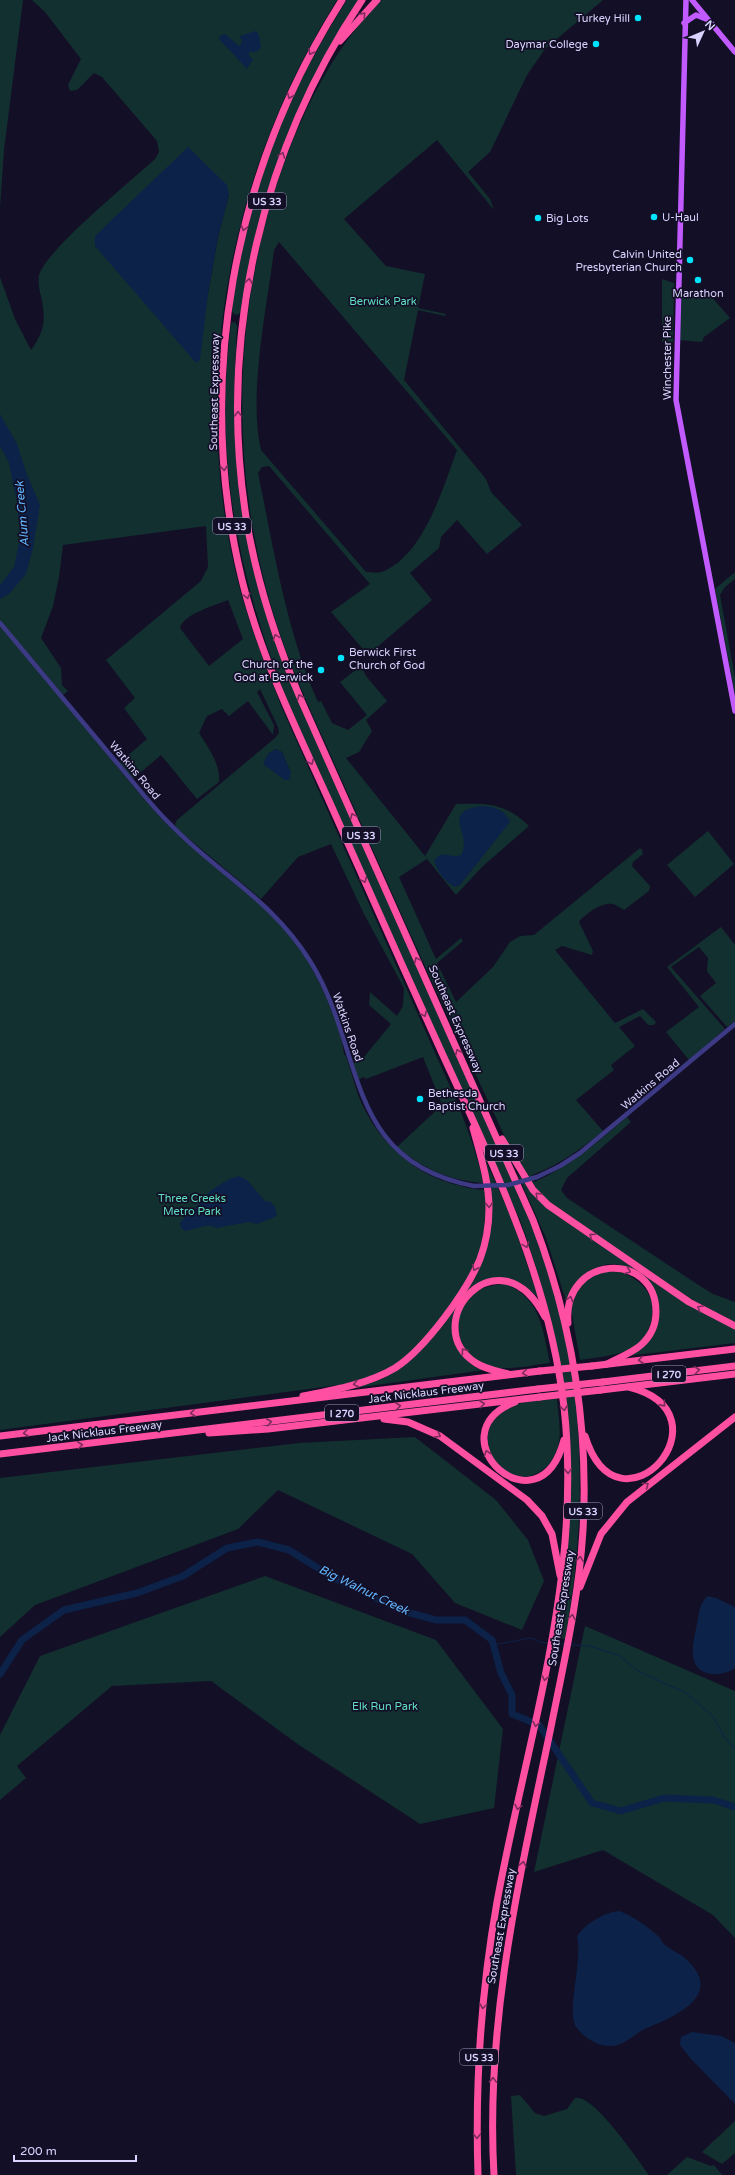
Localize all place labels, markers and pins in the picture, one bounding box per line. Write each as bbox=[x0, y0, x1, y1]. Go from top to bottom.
place label: Turkey Hill bbox=[576, 12, 630, 25]
marker: Turkey Hill bbox=[633, 13, 643, 23]
place label: Daymar College bbox=[505, 38, 588, 51]
marker: Daymar College bbox=[591, 39, 601, 49]
place label: U-Haul bbox=[662, 211, 699, 224]
place label: Big Lots bbox=[546, 212, 589, 225]
marker: U-Haul bbox=[649, 212, 659, 222]
marker: Big Lots bbox=[533, 213, 543, 223]
place label: Calvin United Presbyterian Church bbox=[575, 248, 682, 274]
marker: Calvin United Presbyterian Church bbox=[685, 255, 695, 265]
marker: Marathon bbox=[693, 275, 703, 285]
place label: Marathon bbox=[672, 287, 724, 300]
place label: Berwick First Church of God bbox=[349, 646, 425, 672]
marker: Berwick First Church of God bbox=[336, 653, 346, 663]
place label: Church of the God at Berwick bbox=[234, 658, 313, 684]
marker: Church of the God at Berwick bbox=[316, 665, 326, 675]
place label: Bethesda Baptist Church bbox=[428, 1087, 506, 1113]
marker: Bethesda Baptist Church bbox=[415, 1094, 425, 1104]

